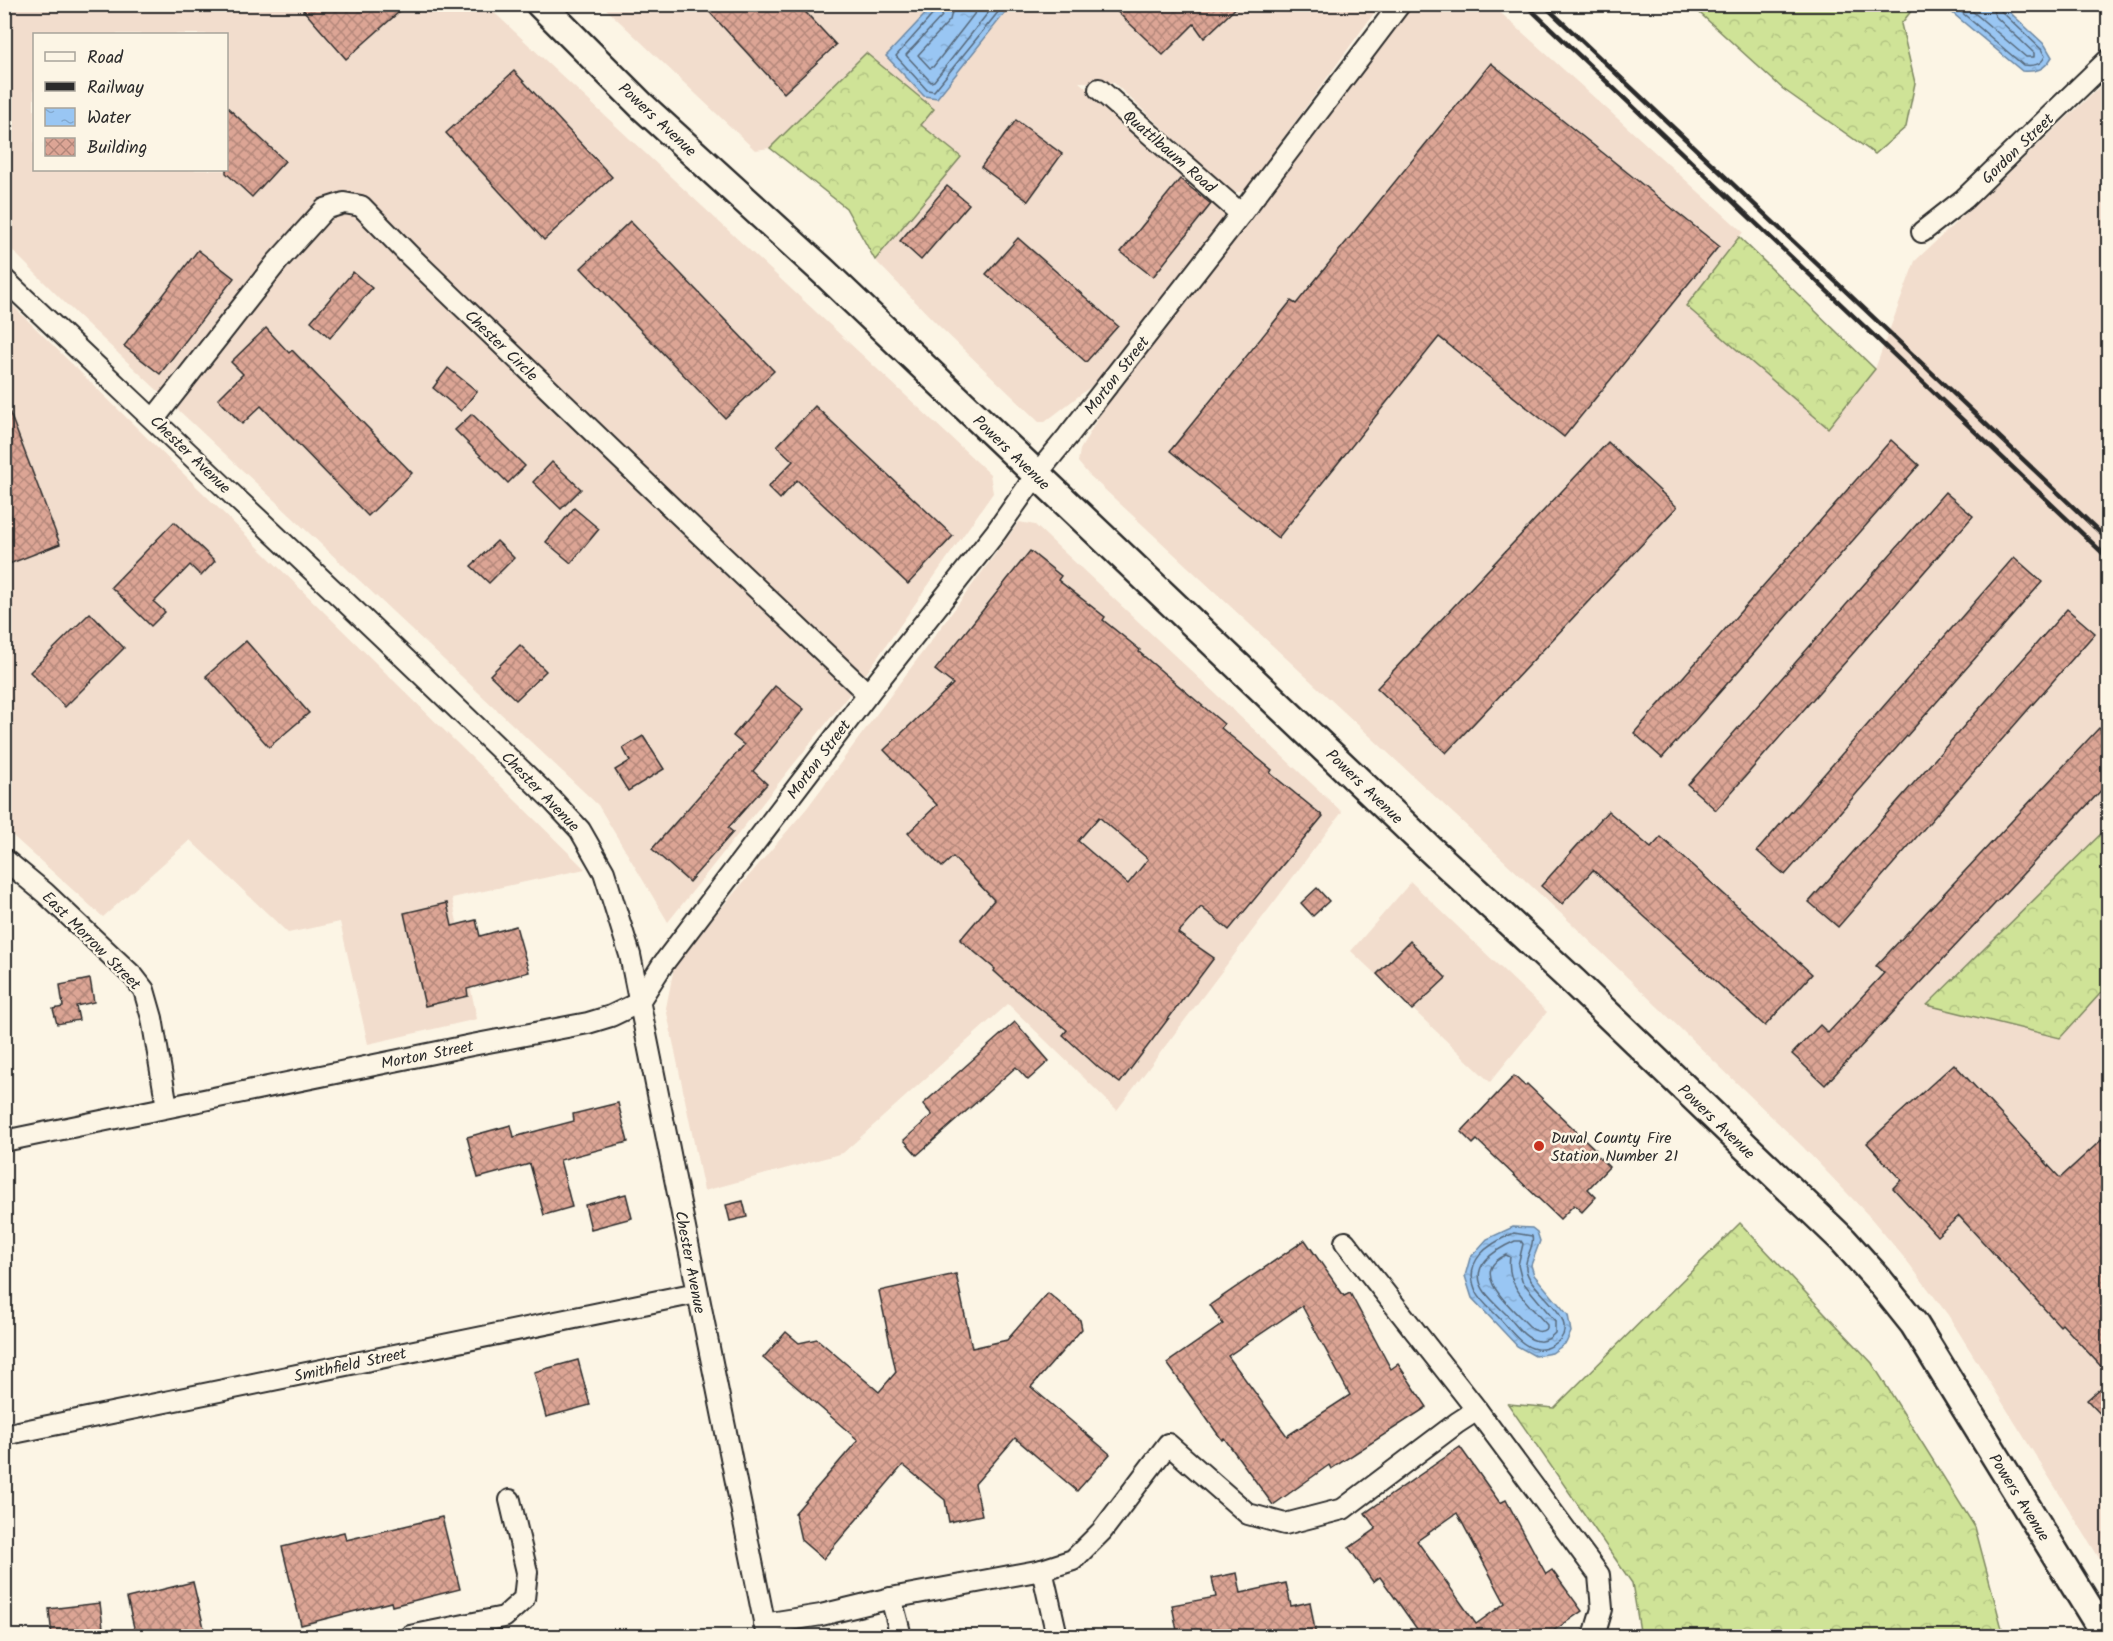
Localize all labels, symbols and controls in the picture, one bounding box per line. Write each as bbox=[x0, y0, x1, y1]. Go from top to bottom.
legend bbox=[33, 33, 228, 171]
text: Road bbox=[87, 44, 124, 73]
text: Railway bbox=[87, 74, 144, 103]
street label: Powers Avenue bbox=[612, 77, 702, 163]
text: Water bbox=[87, 104, 132, 133]
street label: Quattlbaum Road bbox=[1117, 104, 1222, 200]
street label: Gordon Street bbox=[1976, 107, 2061, 190]
text: Building bbox=[87, 134, 147, 163]
street label: Chester Circle bbox=[458, 304, 544, 388]
street label: Morton Street bbox=[1078, 331, 1157, 421]
street label: Chester Avenue bbox=[144, 410, 236, 500]
street label: Powers Avenue bbox=[966, 410, 1055, 497]
street label: Morton Street bbox=[781, 714, 858, 805]
street label: Powers Avenue bbox=[1319, 744, 1408, 831]
street label: Chester Avenue bbox=[495, 746, 585, 838]
street label: East Morrow Street bbox=[36, 886, 147, 997]
street label: Morton Street bbox=[379, 1034, 477, 1077]
street label: Powers Avenue bbox=[1671, 1079, 1760, 1166]
place label: Duval County Fire Station Number 21 bbox=[1551, 1126, 1678, 1169]
marker: Duval County Fire Station Number 21 bbox=[1532, 1139, 1546, 1153]
street label: Chester Avenue bbox=[667, 1209, 712, 1316]
street label: Smithfield Street bbox=[292, 1341, 410, 1390]
street label: Powers Avenue bbox=[1982, 1449, 2056, 1547]

